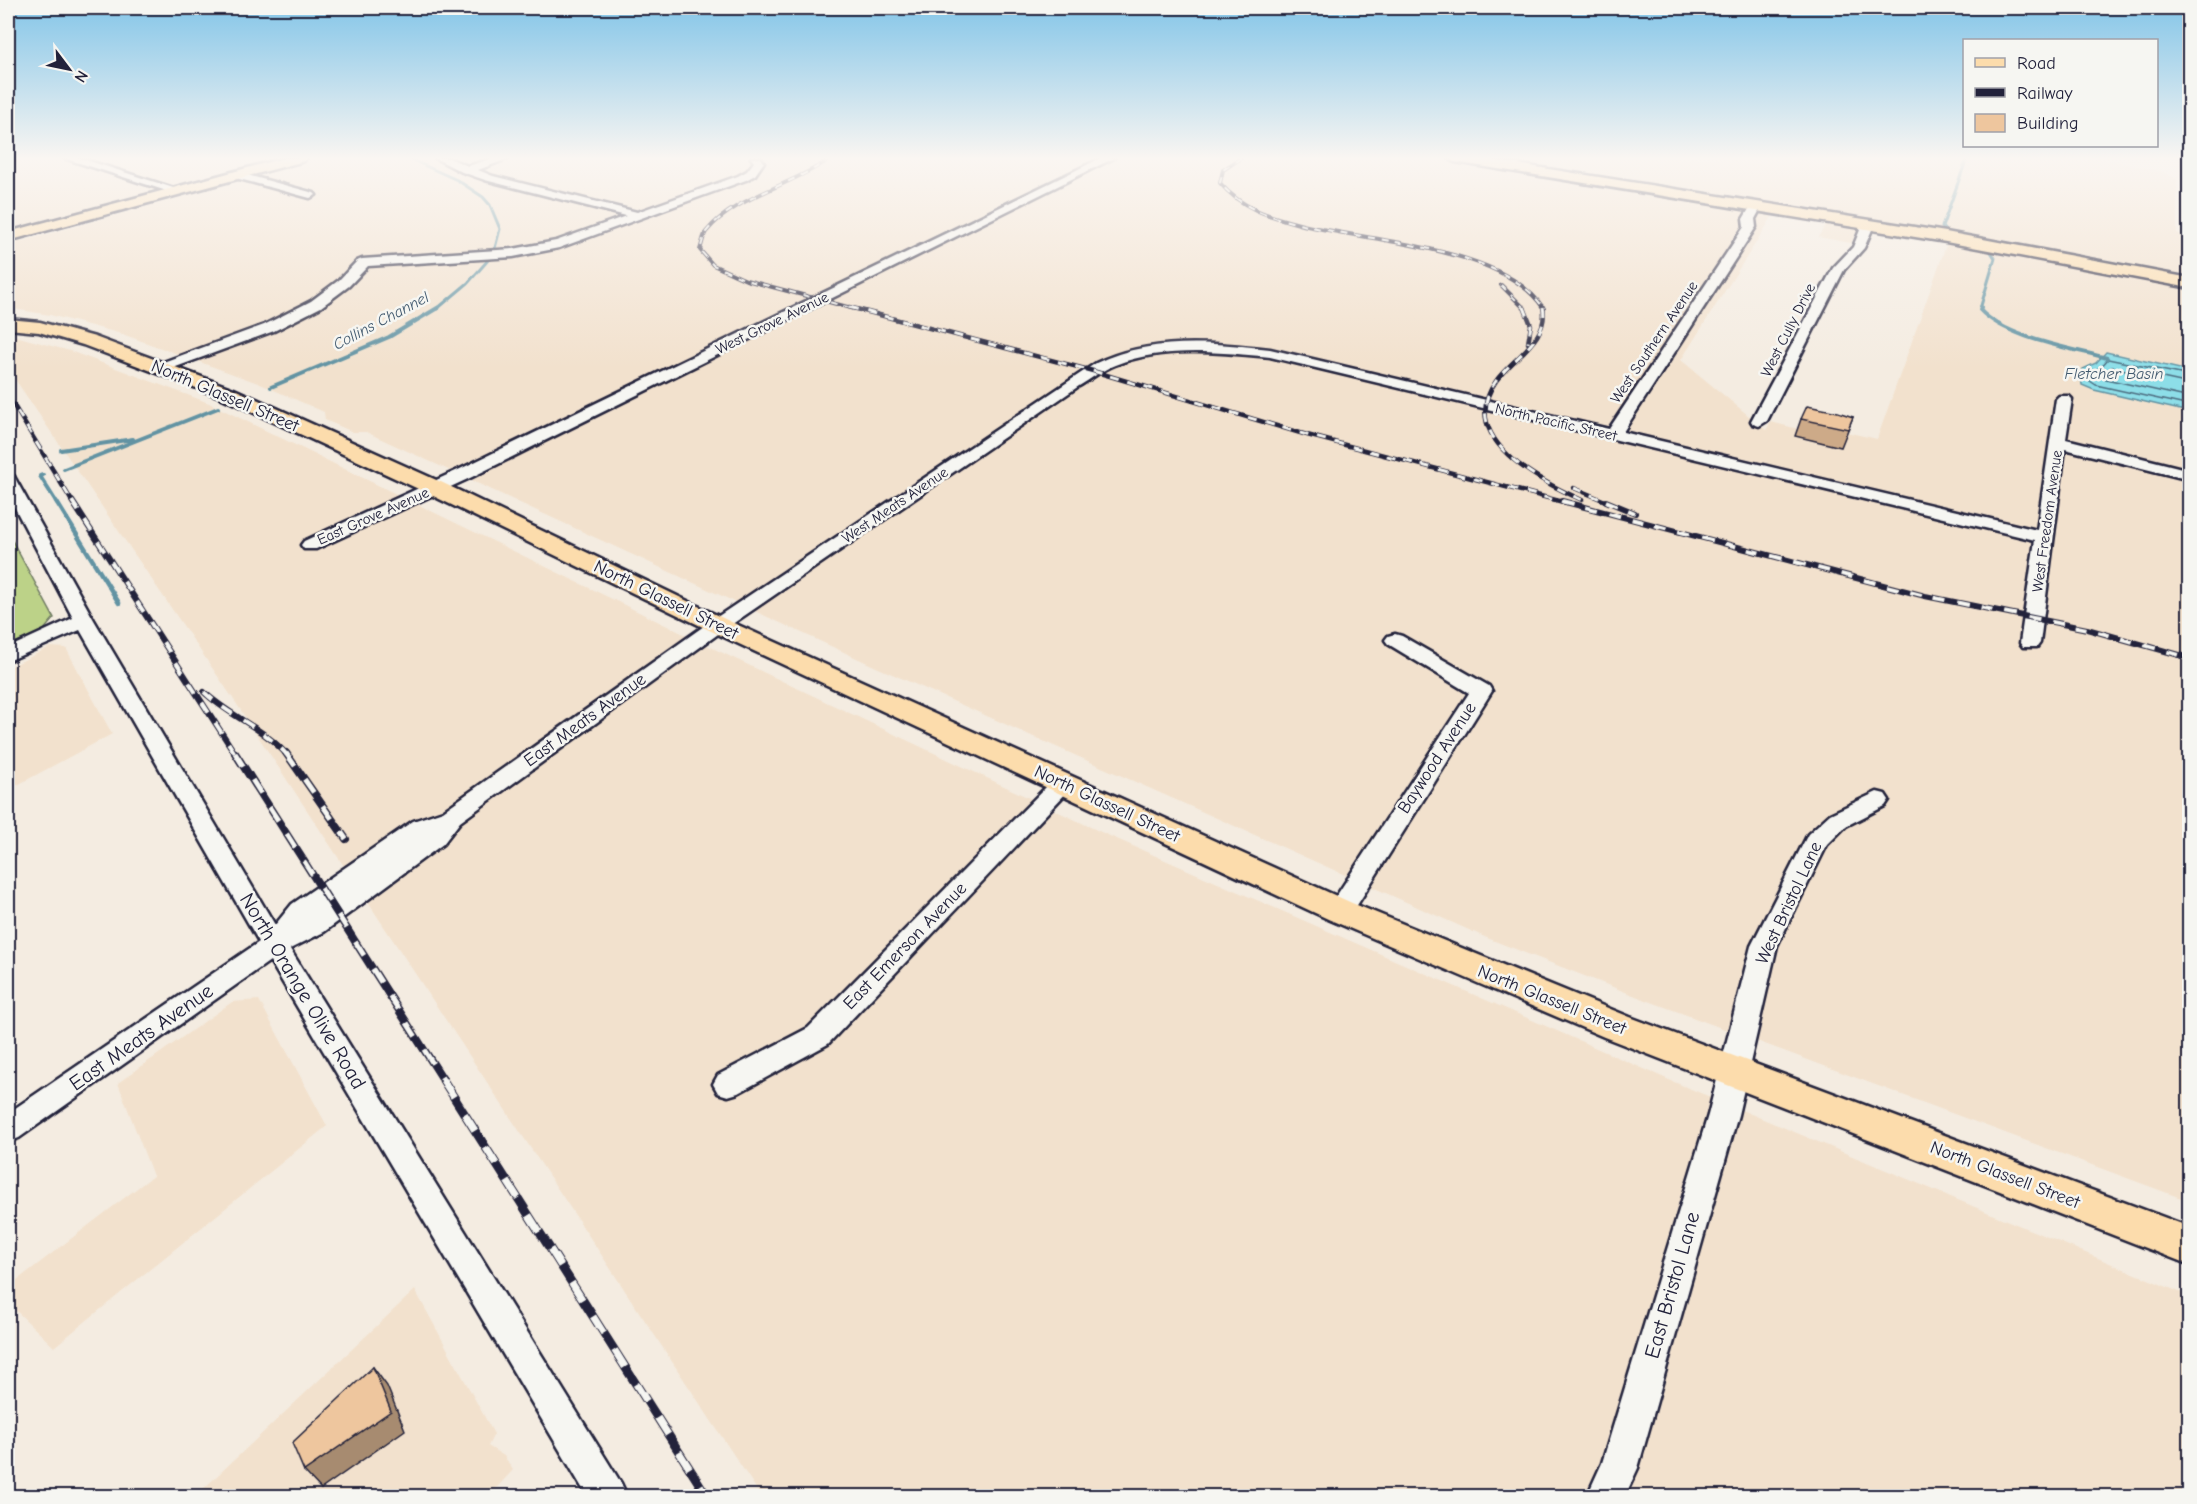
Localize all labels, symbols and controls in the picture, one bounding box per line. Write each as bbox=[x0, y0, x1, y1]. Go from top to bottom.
north arrow bbox=[39, 39, 99, 99]
legend bbox=[1963, 39, 2158, 147]
text: Road bbox=[2017, 53, 2056, 74]
text: N bbox=[70, 67, 91, 86]
text: Railway bbox=[2017, 83, 2074, 104]
text: Building bbox=[2017, 113, 2079, 134]
street label: West Southern Avenue bbox=[1606, 277, 1702, 407]
street label: West Cully Drive bbox=[1757, 280, 1820, 380]
water label: Collins Channel bbox=[330, 288, 432, 354]
street label: West Grove Avenue bbox=[713, 288, 832, 358]
street label: North Glassell Street bbox=[148, 355, 303, 437]
water label: Fletcher Basin bbox=[2065, 365, 2164, 383]
street label: North Pacific Street bbox=[1493, 399, 1619, 445]
street label: West Freedom Avenue bbox=[2028, 448, 2066, 593]
street label: West Meats Avenue bbox=[839, 463, 952, 547]
street label: East Grove Avenue bbox=[314, 483, 432, 549]
street label: North Glassell Street bbox=[590, 556, 743, 645]
street label: East Meats Avenue bbox=[520, 669, 650, 771]
street label: Baywood Avenue bbox=[1393, 698, 1481, 818]
street label: North Glassell Street bbox=[1031, 761, 1184, 847]
street label: West Bristol Lane bbox=[1751, 838, 1827, 968]
street label: East Emerson Avenue bbox=[839, 878, 971, 1014]
street label: North Orange Olive Road bbox=[235, 889, 371, 1093]
street label: North Glassell Street bbox=[1475, 961, 1630, 1040]
street label: East Meats Avenue bbox=[65, 978, 217, 1096]
street label: North Glassell Street bbox=[1927, 1137, 2083, 1213]
street label: East Bristol Lane bbox=[1640, 1209, 1704, 1361]

